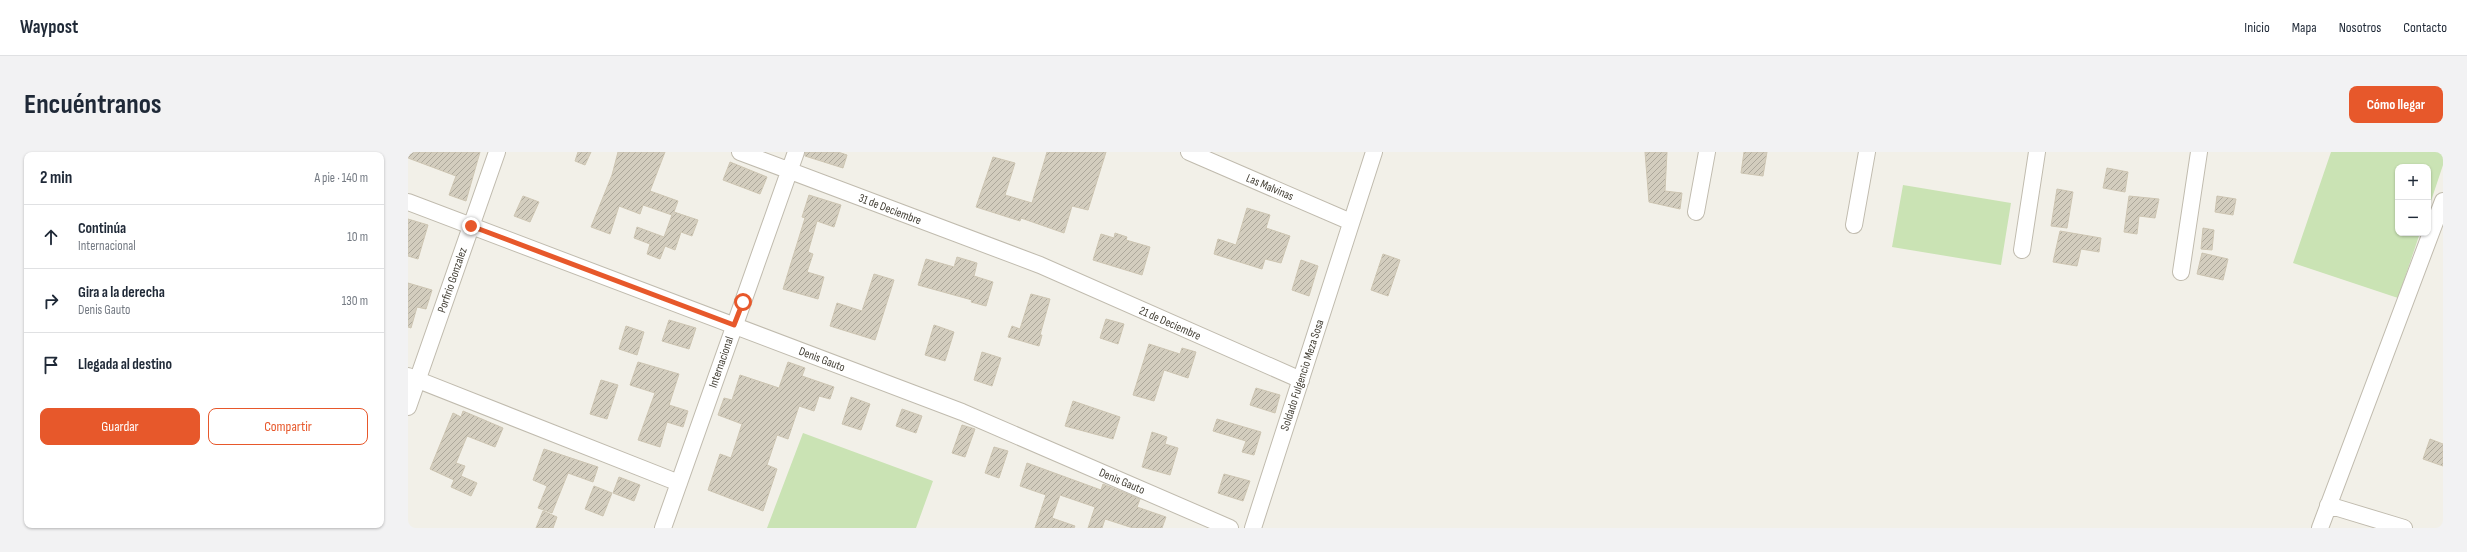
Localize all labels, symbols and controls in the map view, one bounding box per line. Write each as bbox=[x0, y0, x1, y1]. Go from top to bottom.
text: Waypost bbox=[20, 16, 78, 39]
text: Inicio bbox=[2244, 19, 2270, 36]
text: Mapa bbox=[2292, 19, 2317, 36]
text: Nosotros bbox=[2339, 19, 2381, 36]
text: Contacto bbox=[2403, 19, 2447, 36]
button: Cómo llegar bbox=[2349, 86, 2443, 123]
text: Encuéntranos bbox=[24, 88, 162, 121]
map controls bbox=[2395, 164, 2431, 236]
button: + bbox=[2395, 164, 2431, 200]
text: 2 min bbox=[40, 168, 72, 188]
text: A pie · 140 m bbox=[314, 170, 368, 186]
street label: Las Malvinas bbox=[1244, 171, 1296, 204]
street label: 31 de Deciembre bbox=[856, 191, 924, 228]
button: − bbox=[2395, 200, 2431, 236]
route end bbox=[462, 217, 480, 235]
text: Continúa bbox=[78, 219, 126, 238]
icon: ahead bbox=[40, 226, 62, 248]
text: 10 m bbox=[347, 229, 368, 245]
text: Internacional bbox=[78, 238, 136, 254]
street label: Porfirio Gonzalez bbox=[434, 245, 471, 315]
text: Gira a la derecha bbox=[78, 283, 165, 302]
icon: right bbox=[40, 290, 62, 312]
text: 130 m bbox=[342, 293, 368, 309]
route start bbox=[734, 293, 752, 311]
text: Denis Gauto bbox=[78, 302, 130, 318]
street label: 21 de Deciembre bbox=[1137, 303, 1203, 344]
street label: Soldado Fulgencio Meza Sosa bbox=[1277, 317, 1328, 433]
street label: Internacional bbox=[706, 335, 737, 390]
street label: Denis Gauto bbox=[797, 344, 847, 375]
icon: arrive bbox=[40, 354, 62, 376]
text: Llegada al destino bbox=[78, 355, 172, 374]
button: Guardar bbox=[40, 408, 200, 445]
button: Compartir bbox=[208, 408, 368, 445]
street label: Denis Gauto bbox=[1097, 465, 1147, 498]

